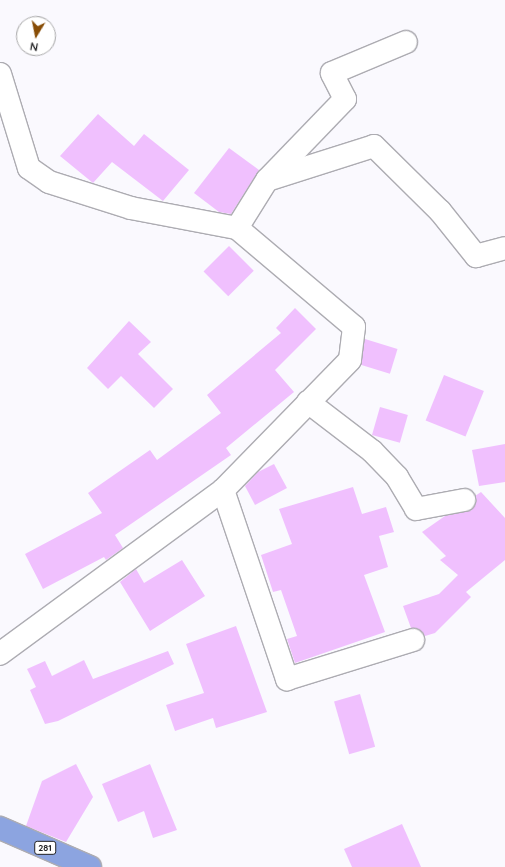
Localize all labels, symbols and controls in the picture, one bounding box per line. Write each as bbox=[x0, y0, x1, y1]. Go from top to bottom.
north arrow bbox=[16, 16, 56, 56]
text: N bbox=[29, 39, 39, 54]
road number: 281 bbox=[34, 841, 56, 855]

